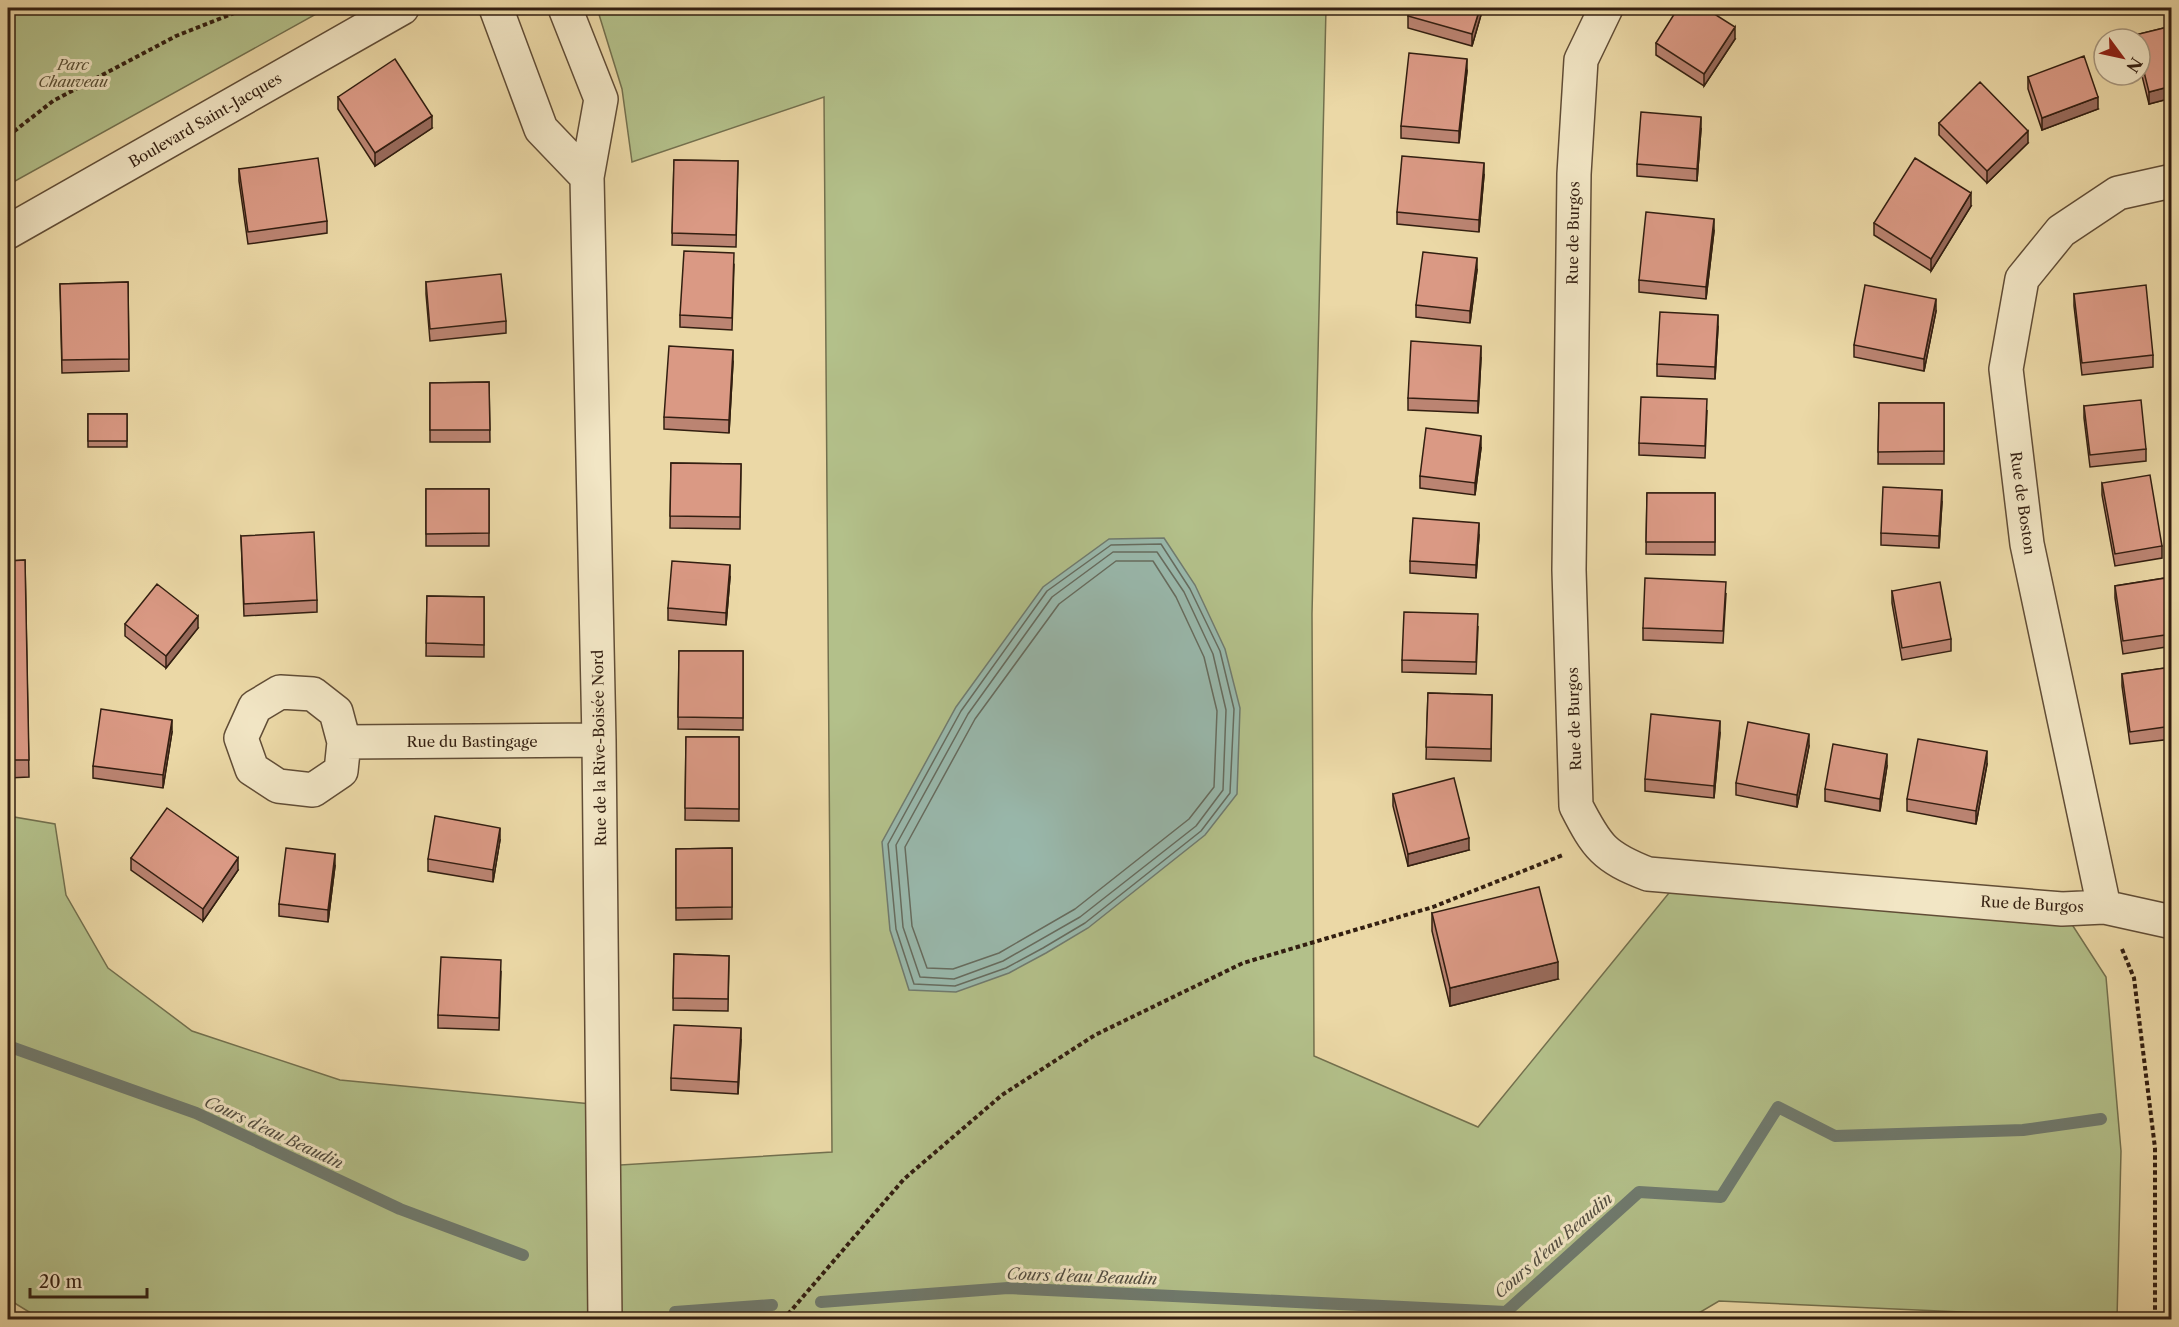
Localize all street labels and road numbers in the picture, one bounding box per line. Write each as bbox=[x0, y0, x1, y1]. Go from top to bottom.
street label: Boulevard Saint-Jacques bbox=[125, 68, 285, 172]
street label: Rue de Burgos bbox=[1563, 181, 1583, 285]
street label: Rue de Boston bbox=[2006, 450, 2040, 556]
street label: Rue de la Rive-Boisée Nord bbox=[588, 650, 610, 846]
street label: Rue de Burgos bbox=[1563, 667, 1585, 771]
street label: Rue du Bastingage bbox=[406, 732, 538, 751]
street label: Rue de Burgos bbox=[1980, 892, 2084, 916]

